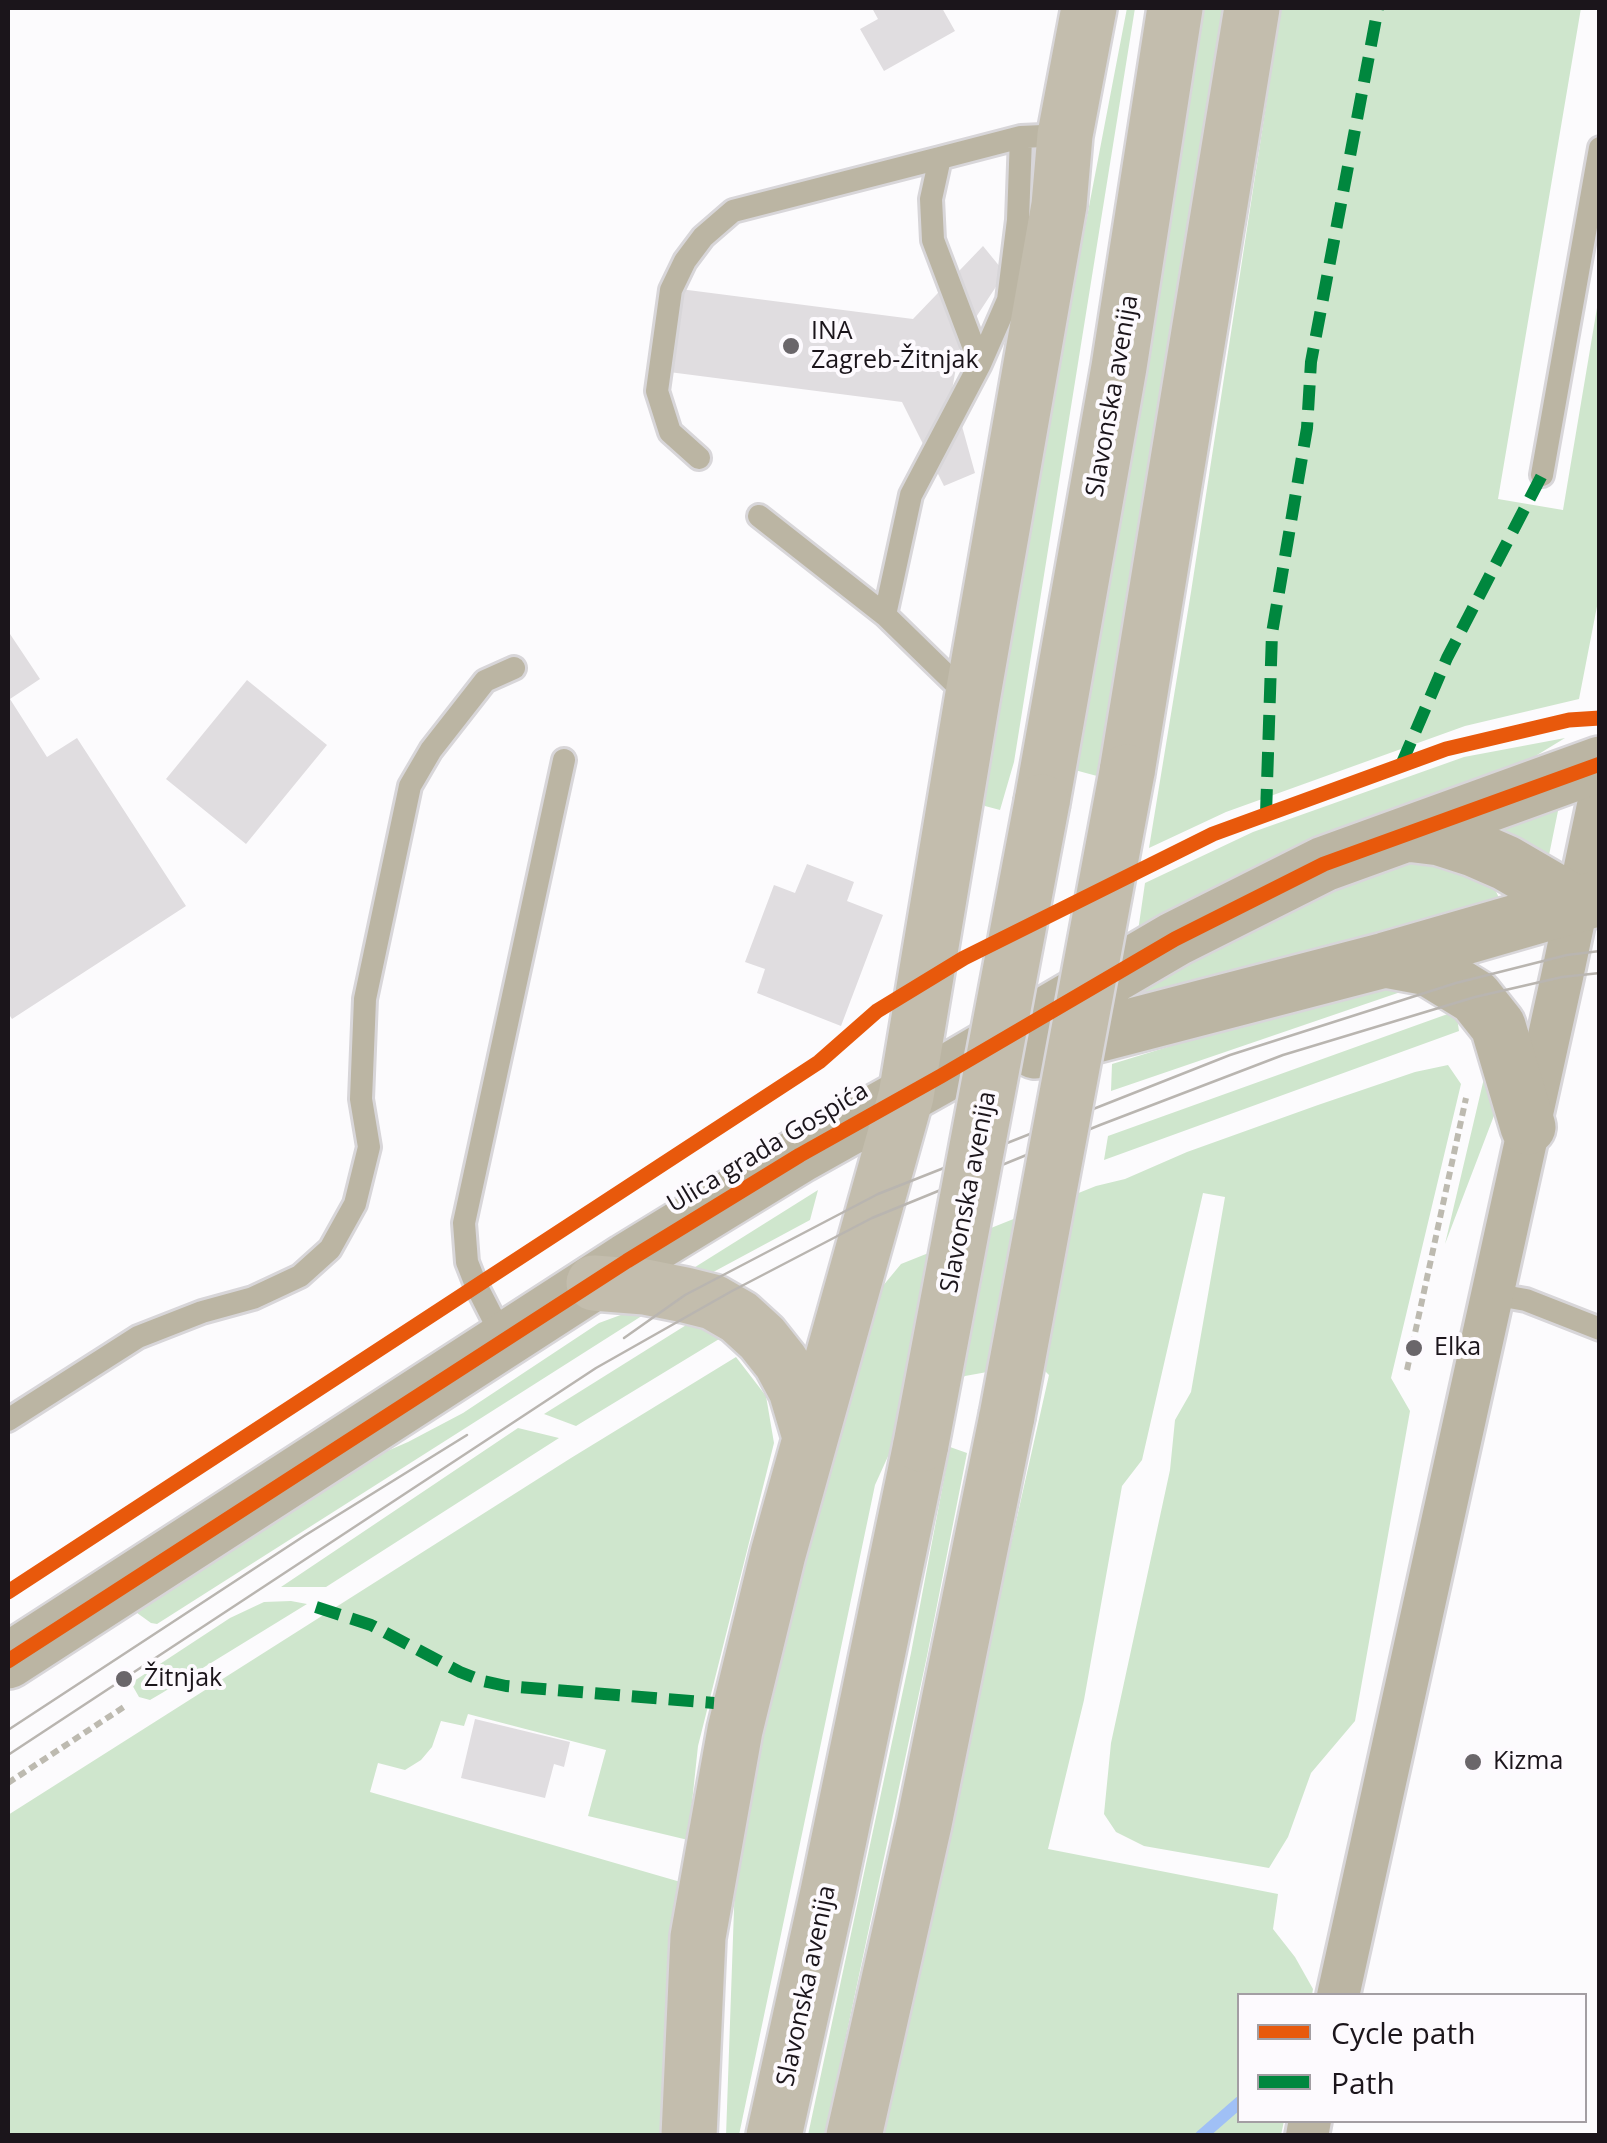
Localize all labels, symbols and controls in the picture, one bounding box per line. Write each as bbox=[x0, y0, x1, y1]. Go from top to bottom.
street label: Slavonska avenija bbox=[1080, 293, 1146, 499]
place label: INA Zagreb-Žitnjak bbox=[811, 317, 979, 376]
marker: INA Zagreb-Žitnjak bbox=[780, 335, 802, 357]
street label: Ulica grada Gospića bbox=[662, 1076, 874, 1220]
street label: Slavonska avenija bbox=[935, 1089, 1003, 1295]
place label: Elka bbox=[1434, 1333, 1481, 1363]
marker: Elka bbox=[1403, 1337, 1425, 1359]
place label: Žitnjak bbox=[144, 1664, 222, 1694]
marker: Žitnjak bbox=[113, 1668, 135, 1690]
place label: Kizma bbox=[1493, 1747, 1563, 1777]
marker: Kizma bbox=[1462, 1751, 1484, 1773]
street label: Slavonska avenija bbox=[771, 1883, 843, 2089]
legend bbox=[1237, 1993, 1587, 2123]
text: Cycle path bbox=[1331, 2012, 1476, 2053]
text: Path bbox=[1331, 2062, 1395, 2103]

